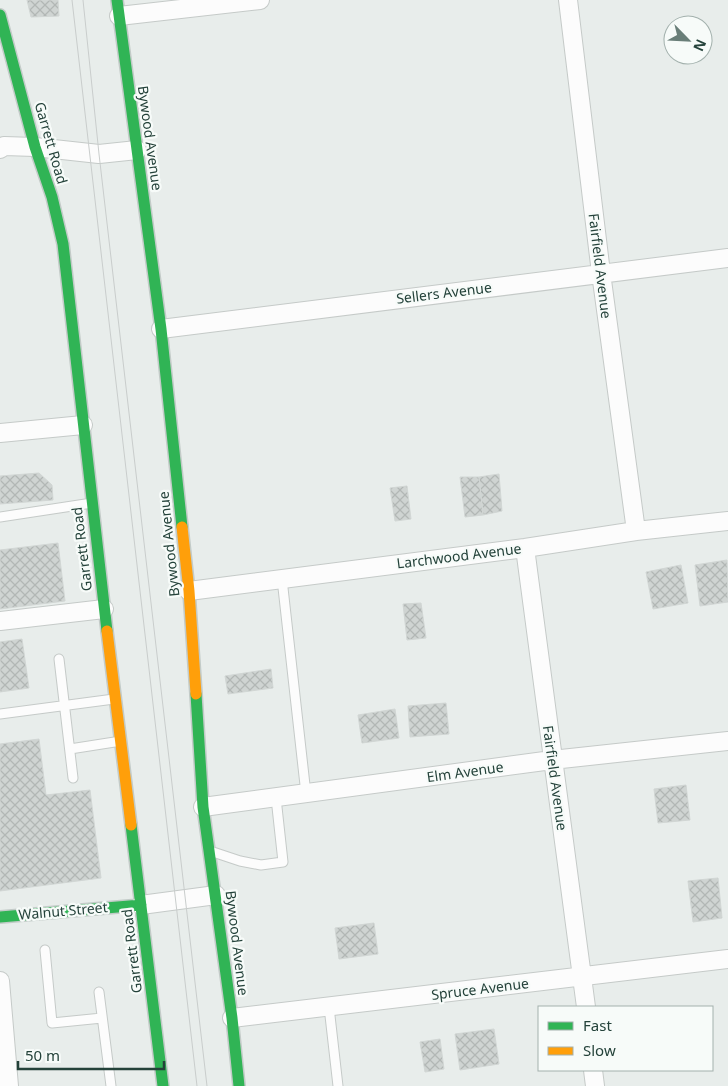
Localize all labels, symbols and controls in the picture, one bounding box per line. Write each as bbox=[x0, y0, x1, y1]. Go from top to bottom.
north arrow bbox=[663, 15, 713, 65]
text: N bbox=[689, 36, 711, 55]
street label: Bywood Avenue bbox=[134, 84, 167, 192]
street label: Garrett Road bbox=[31, 100, 72, 186]
street label: Fairfield Avenue bbox=[585, 212, 616, 320]
street label: Sellers Avenue bbox=[395, 277, 493, 308]
street label: Bywood Avenue bbox=[154, 490, 183, 598]
street label: Garrett Road bbox=[67, 506, 96, 592]
street label: Larchwood Avenue bbox=[396, 538, 522, 573]
street label: Fairfield Avenue bbox=[539, 724, 572, 832]
street label: Elm Avenue bbox=[425, 757, 505, 786]
street label: Bywood Avenue bbox=[222, 889, 253, 997]
street label: Walnut Street bbox=[18, 897, 108, 924]
street label: Garrett Road bbox=[117, 908, 146, 994]
street label: Spruce Avenue bbox=[430, 973, 530, 1004]
legend bbox=[538, 1006, 713, 1071]
text: Fast bbox=[583, 1015, 612, 1035]
scale bar bbox=[18, 1038, 164, 1070]
text: Slow bbox=[583, 1040, 616, 1060]
text: 50 m bbox=[25, 1045, 60, 1065]

